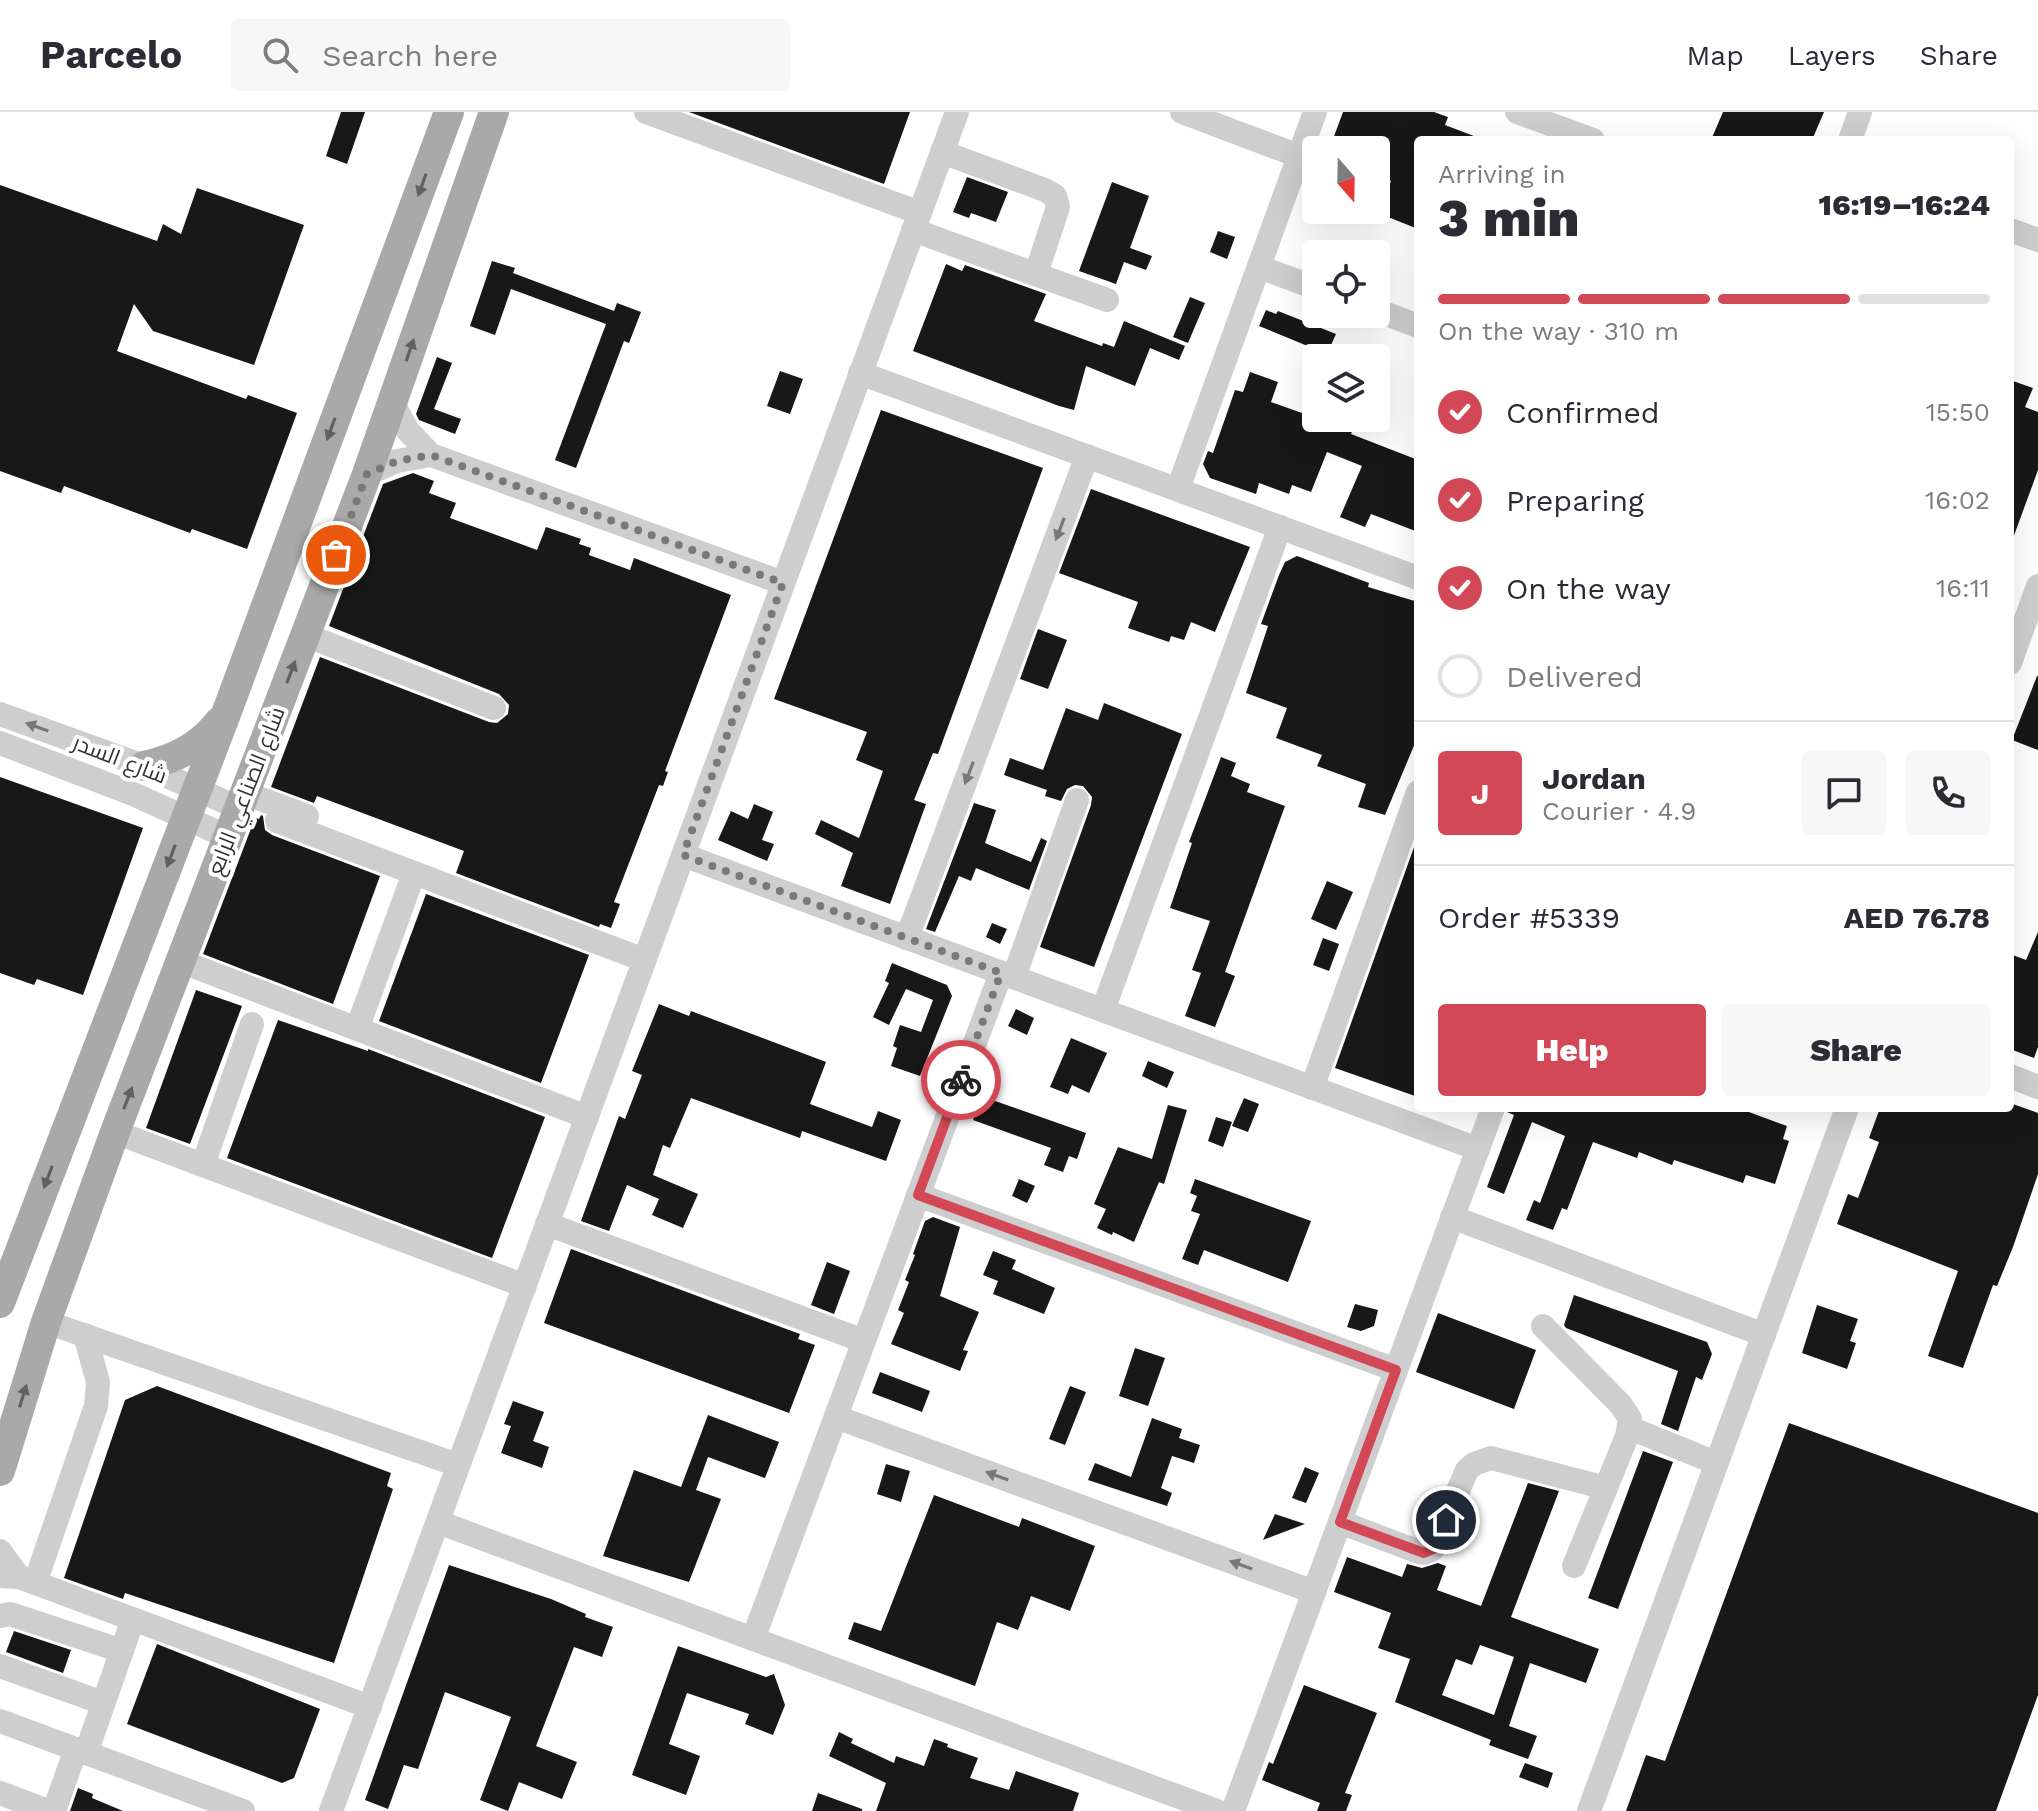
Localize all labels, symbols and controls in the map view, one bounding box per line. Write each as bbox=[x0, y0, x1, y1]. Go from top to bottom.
search box bbox=[230, 19, 790, 91]
text: Parcelo bbox=[40, 33, 182, 77]
icon: search bbox=[258, 33, 302, 77]
text: Search here bbox=[322, 38, 498, 73]
text: Map bbox=[1687, 39, 1744, 72]
text: Layers bbox=[1788, 39, 1876, 72]
text: Share bbox=[1920, 39, 1998, 72]
north arrow bbox=[1302, 136, 1390, 224]
map controls bbox=[1302, 136, 1390, 432]
text: Arriving in bbox=[1438, 159, 1566, 189]
one-way arrow bbox=[415, 173, 427, 197]
text: 16:19–16:24 bbox=[1819, 187, 1990, 222]
text: 3 min bbox=[1438, 188, 1580, 249]
button: locate bbox=[1302, 240, 1390, 328]
text: On the way · 310 m bbox=[1438, 316, 1679, 346]
one-way arrow bbox=[404, 338, 417, 362]
button: layers bbox=[1302, 344, 1390, 432]
icon: check bbox=[1438, 390, 1482, 434]
text: Confirmed bbox=[1506, 395, 1660, 430]
text: 15:50 bbox=[1926, 397, 1990, 427]
one-way arrow bbox=[324, 417, 337, 441]
icon: check bbox=[1438, 478, 1482, 522]
text: Preparing bbox=[1506, 483, 1644, 518]
text: 16:02 bbox=[1925, 485, 1990, 515]
one-way arrow bbox=[1053, 517, 1066, 541]
pin bbox=[302, 521, 370, 589]
icon: bag bbox=[314, 533, 358, 577]
icon: check bbox=[1438, 566, 1482, 610]
text: On the way bbox=[1506, 571, 1671, 606]
text: 16:11 bbox=[1936, 573, 1990, 603]
text: Delivered bbox=[1506, 659, 1643, 694]
one-way arrow bbox=[285, 660, 298, 684]
street label: شارع الصناعي الرابع bbox=[202, 703, 293, 880]
one-way arrow bbox=[25, 721, 49, 733]
street label: شارع السدر bbox=[67, 729, 170, 790]
button: chat bbox=[1802, 751, 1886, 835]
button: phone bbox=[1906, 751, 1990, 835]
one-way arrow bbox=[962, 761, 975, 785]
text: Jordan bbox=[1542, 761, 1646, 796]
text: J bbox=[1471, 776, 1489, 811]
text: Courier · 4.9 bbox=[1542, 796, 1696, 826]
one-way arrow bbox=[164, 844, 177, 868]
text: Order #5339 bbox=[1438, 900, 1620, 935]
text: AED 76.78 bbox=[1844, 900, 1990, 935]
button: Help bbox=[1438, 1004, 1706, 1096]
button: Share bbox=[1722, 1004, 1990, 1096]
courier bbox=[921, 1040, 1001, 1120]
icon: bike bbox=[939, 1058, 983, 1102]
one-way arrow bbox=[122, 1086, 135, 1110]
one-way arrow bbox=[41, 1165, 54, 1189]
one-way arrow bbox=[17, 1384, 30, 1408]
one-way arrow bbox=[984, 1469, 1008, 1482]
pin bbox=[1412, 1486, 1480, 1554]
icon: home bbox=[1424, 1498, 1468, 1542]
one-way arrow bbox=[1229, 1558, 1253, 1571]

